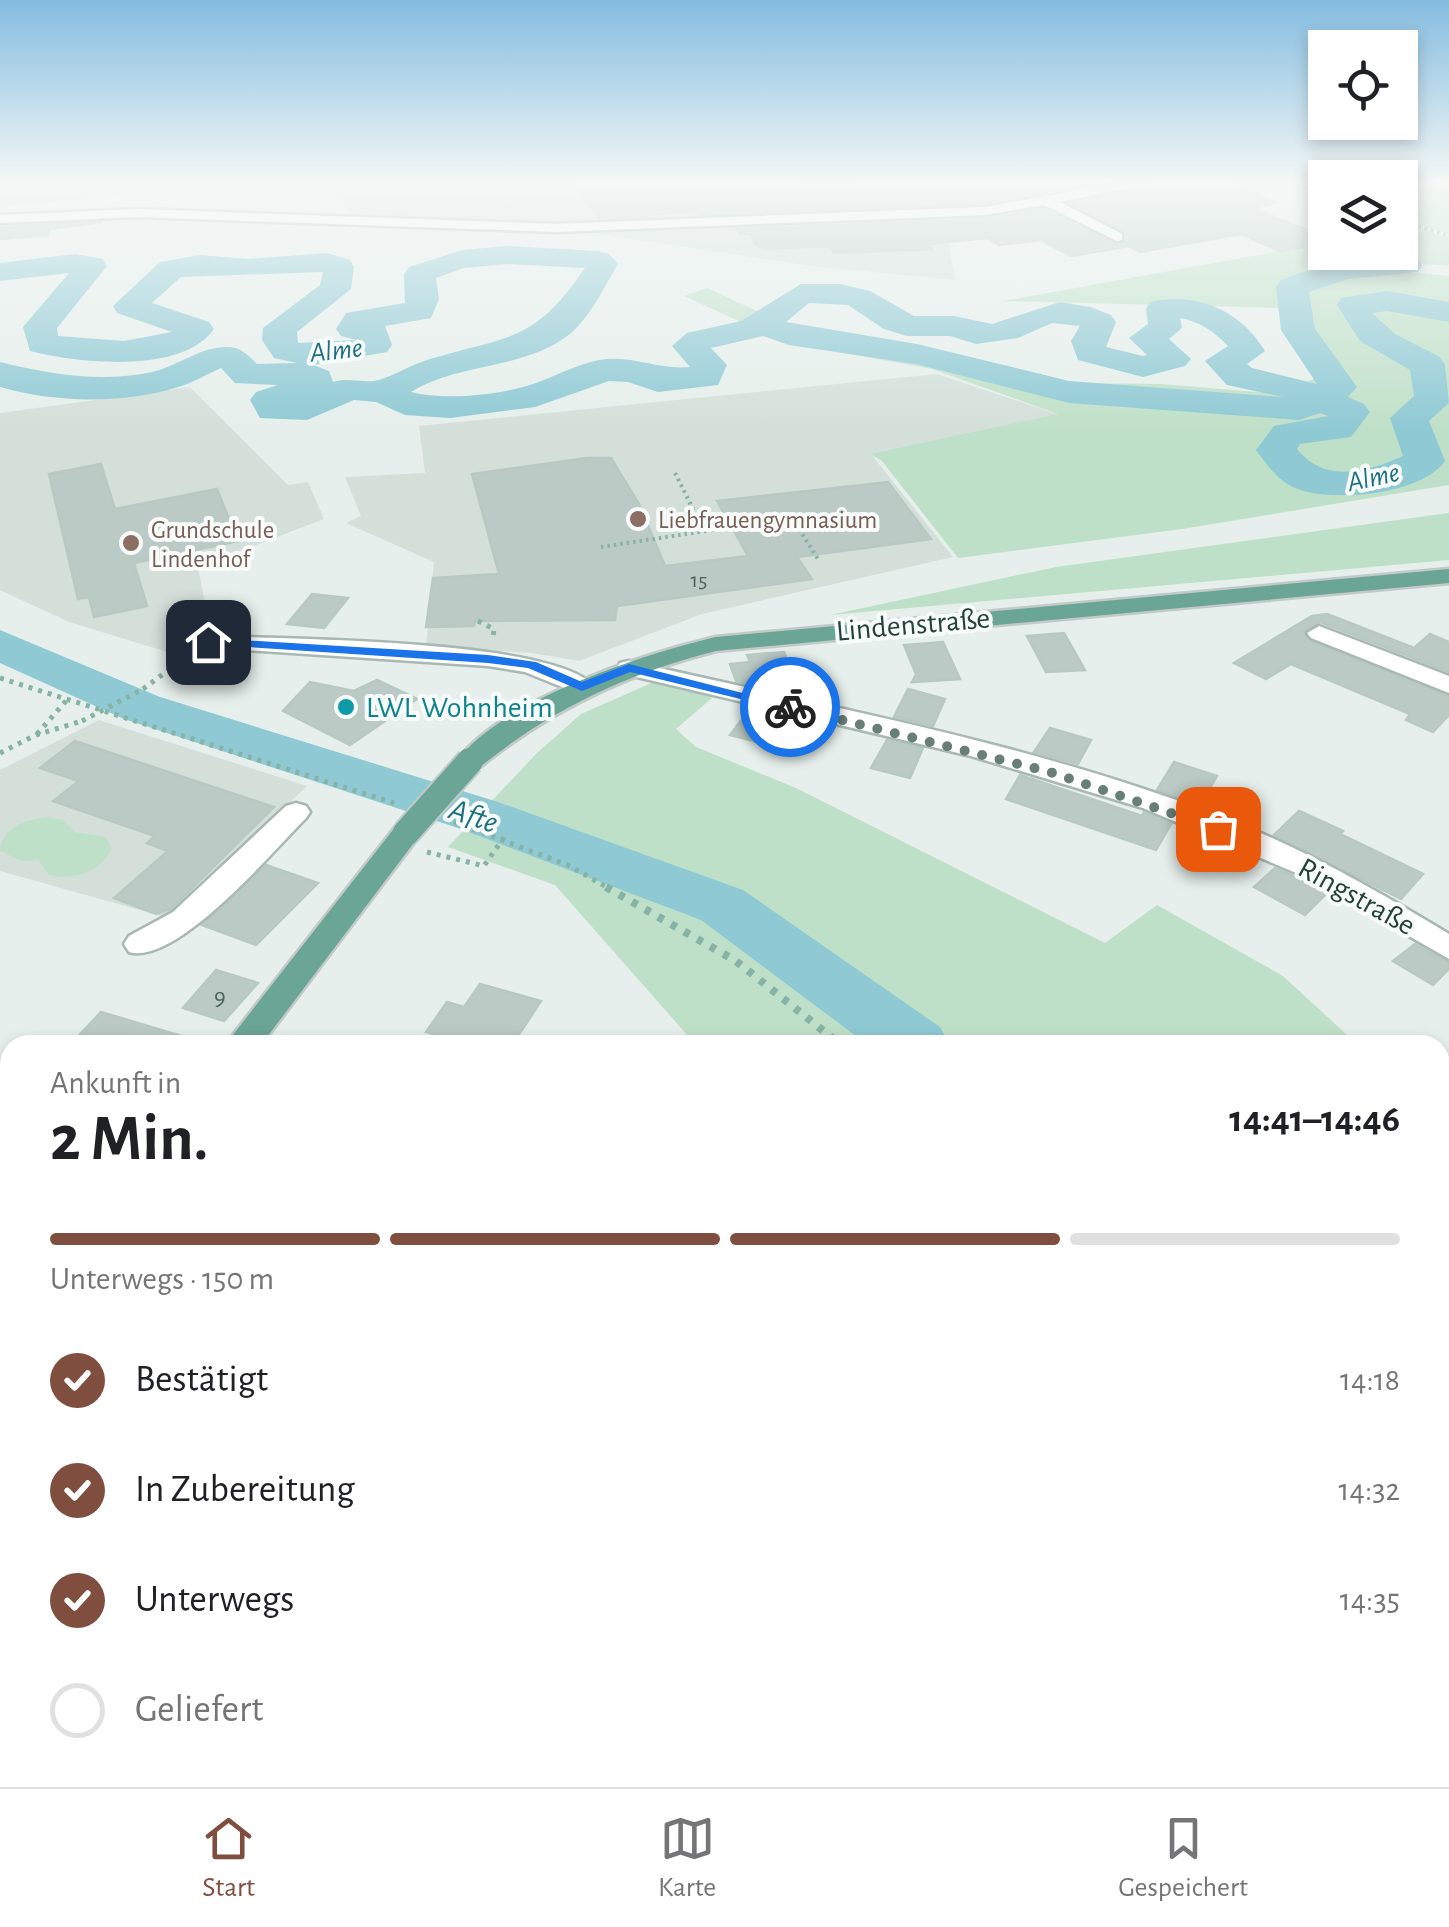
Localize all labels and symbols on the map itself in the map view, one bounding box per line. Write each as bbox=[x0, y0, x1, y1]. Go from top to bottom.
water label: Alme bbox=[308, 334, 364, 368]
water label: Alme bbox=[1344, 459, 1402, 497]
marker: Liebfrauengymnasium bbox=[627, 508, 649, 530]
place label: Liebfrauengymnasium bbox=[658, 508, 877, 533]
place label: Grundschule Lindenhof bbox=[151, 518, 274, 572]
marker: Grundschule Lindenhof bbox=[120, 532, 142, 554]
house number: 15 bbox=[691, 569, 707, 591]
pin bbox=[166, 600, 251, 685]
street label: Lindenstraße bbox=[835, 603, 991, 647]
courier bbox=[740, 657, 840, 757]
place label: LWL Wohnheim bbox=[366, 693, 553, 723]
marker: LWL Wohnheim bbox=[335, 696, 357, 718]
pin bbox=[1176, 787, 1261, 872]
water label: Afte bbox=[444, 793, 502, 839]
street label: Ringstraße bbox=[1293, 853, 1420, 941]
house number: 9 bbox=[214, 985, 226, 1010]

